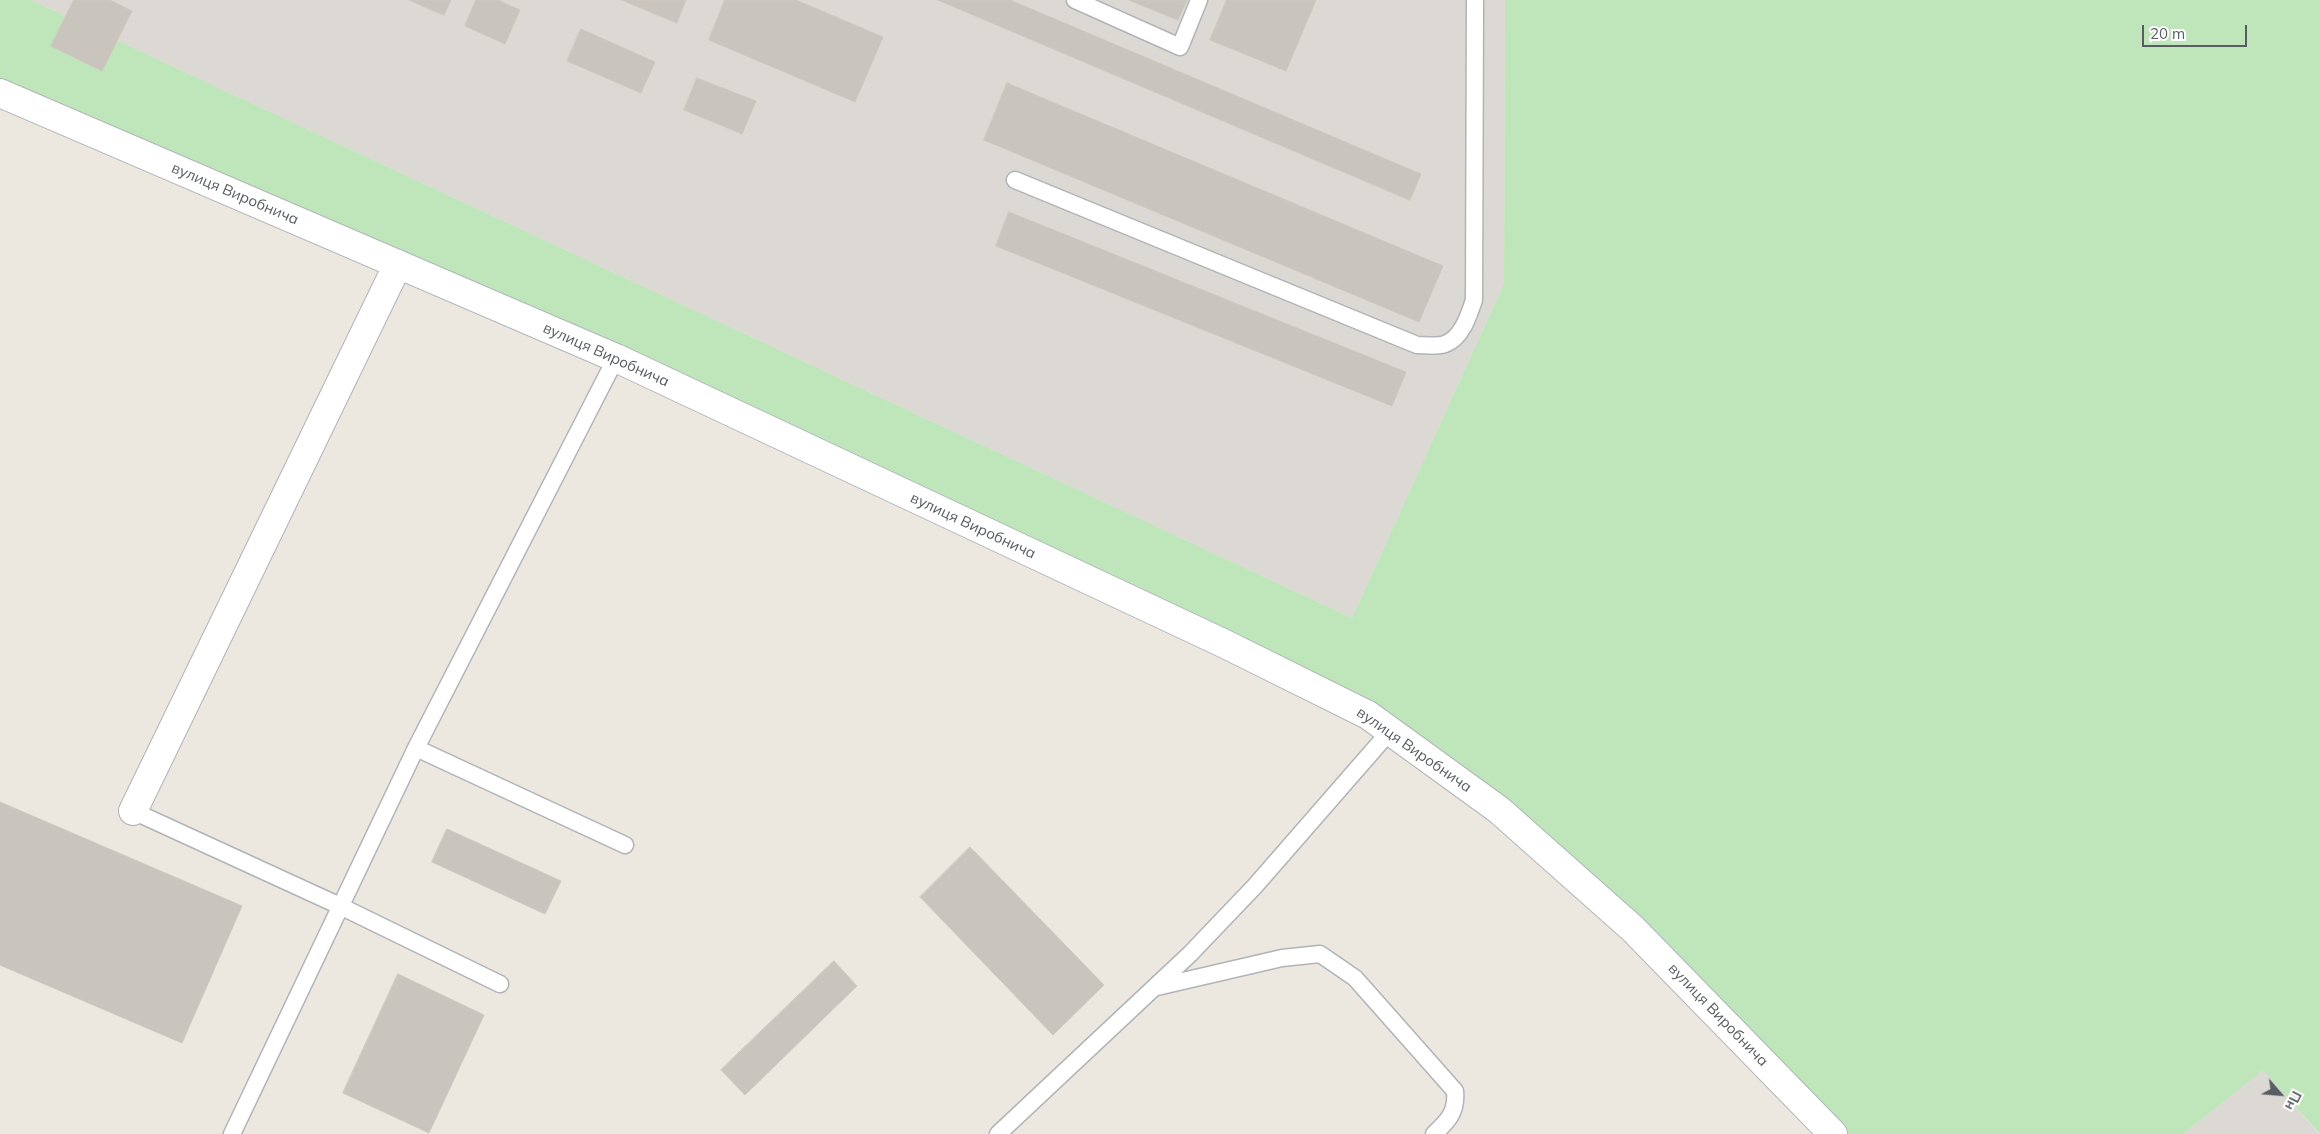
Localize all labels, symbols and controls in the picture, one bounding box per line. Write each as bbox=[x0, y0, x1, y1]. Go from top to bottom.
scale bar bbox=[2145, 15, 2250, 47]
text: 20 m bbox=[2150, 24, 2185, 43]
street label: вулиця Виробнича bbox=[169, 159, 301, 229]
street label: вулиця Виробнича bbox=[540, 319, 672, 391]
street label: вулиця Виробнича bbox=[907, 489, 1039, 563]
street label: вулиця Виробнича bbox=[1353, 704, 1475, 796]
street label: вулиця Виробнича bbox=[1664, 960, 1772, 1070]
north arrow bbox=[2255, 1069, 2305, 1119]
text: Пн bbox=[2281, 1088, 2306, 1114]

